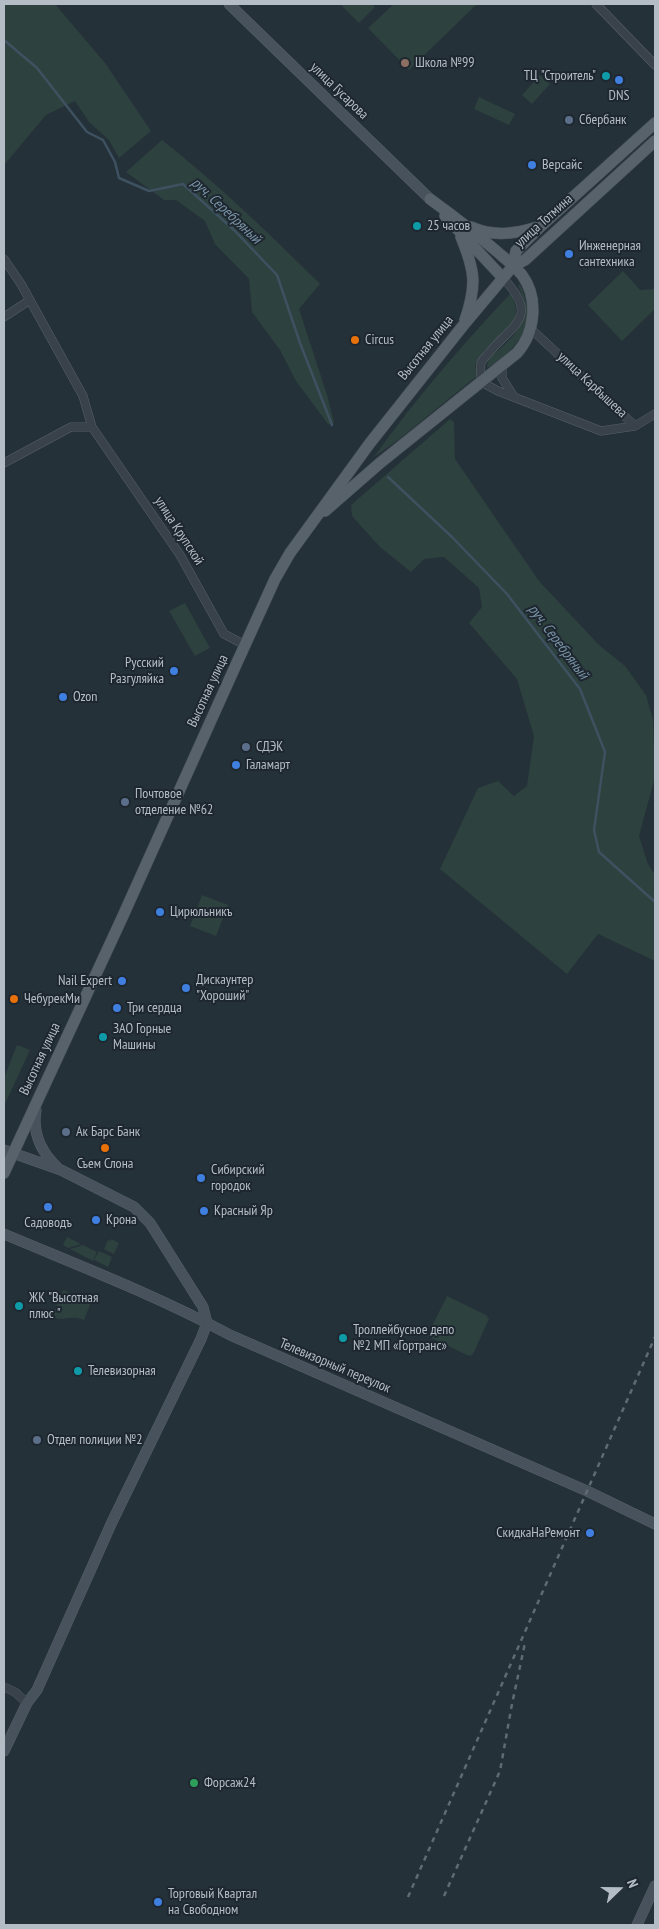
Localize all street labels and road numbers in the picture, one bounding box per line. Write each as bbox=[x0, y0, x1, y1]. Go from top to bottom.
street label: улица Гусарова bbox=[306, 59, 372, 123]
street label: улица Тотмина bbox=[512, 191, 576, 251]
street label: Высотная улица bbox=[395, 312, 457, 384]
street label: улица Карбышева bbox=[554, 348, 630, 422]
street label: улица Крупской bbox=[151, 494, 207, 568]
street label: Высотная улица bbox=[184, 652, 232, 730]
street label: Высотная улица bbox=[16, 1020, 64, 1098]
street label: Телевизорный переулок bbox=[277, 1335, 393, 1397]

